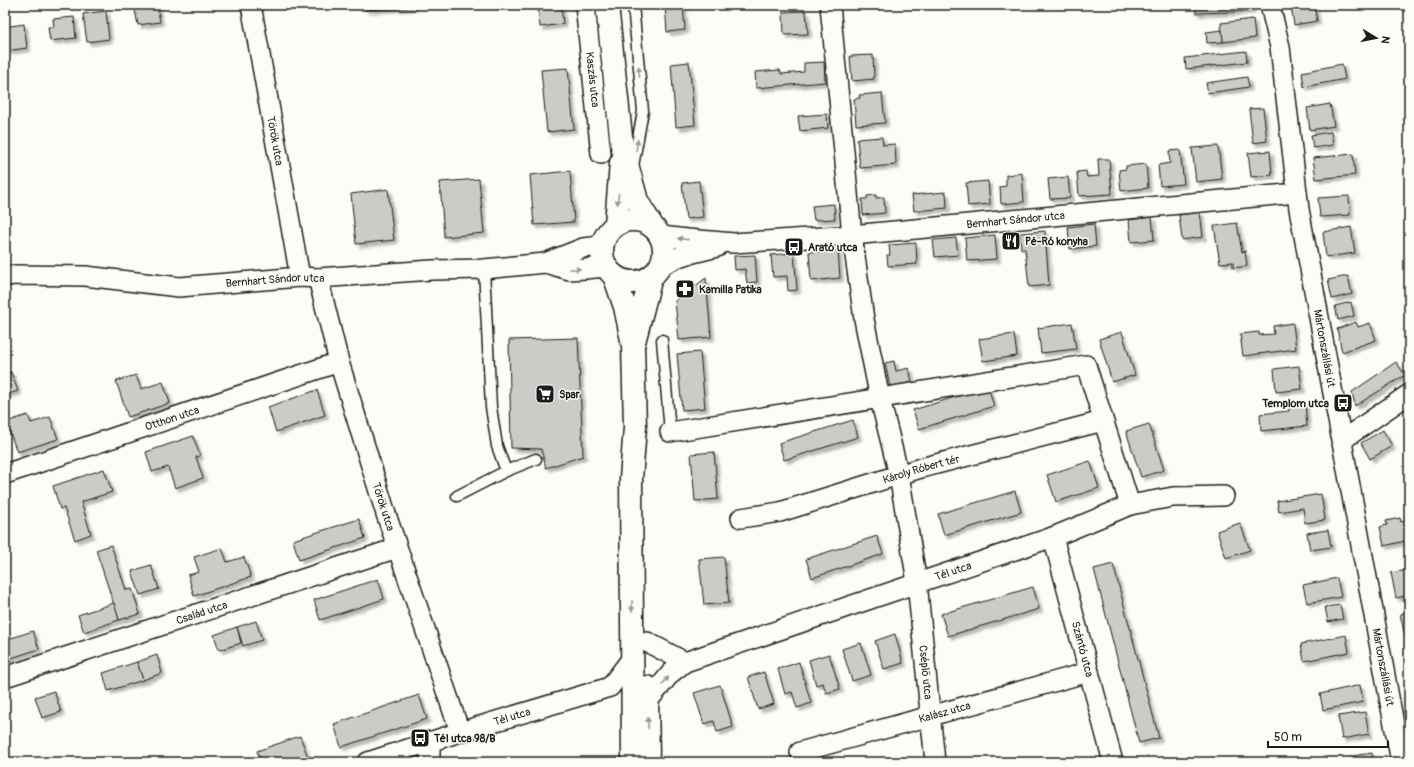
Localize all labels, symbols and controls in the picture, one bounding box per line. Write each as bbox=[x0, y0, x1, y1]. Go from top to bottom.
north arrow bbox=[1356, 18, 1396, 58]
text: N bbox=[1378, 35, 1392, 45]
street label: Kaszás utca bbox=[583, 51, 602, 108]
one-way arrow bbox=[636, 66, 642, 78]
street label: Török utca bbox=[264, 115, 286, 167]
one-way arrow bbox=[634, 139, 640, 151]
one-way arrow bbox=[615, 193, 622, 205]
street label: Bernhart Sándor utca bbox=[966, 209, 1066, 231]
restaurant icon: Pé-Ró konyha bbox=[1000, 230, 1022, 252]
place label: Pé-Ró konyha bbox=[1025, 235, 1088, 248]
one-way arrow bbox=[677, 236, 689, 242]
bus stop icon: Arató utca bbox=[783, 236, 805, 258]
place label: Arató utca bbox=[808, 241, 857, 254]
one-way arrow bbox=[569, 266, 581, 273]
street label: Bernhart Sándor utca bbox=[225, 271, 325, 290]
pharmacy icon: Kamilla Patika bbox=[674, 278, 696, 300]
place label: Kamilla Patika bbox=[699, 283, 762, 296]
street label: Mártonszállási út bbox=[1311, 308, 1338, 389]
supermarket icon: Spar bbox=[534, 383, 556, 405]
place label: Spar bbox=[559, 388, 581, 401]
bus stop icon: Templom utca bbox=[1332, 392, 1354, 414]
place label: Templom utca bbox=[1261, 397, 1329, 410]
street label: Otthon utca bbox=[143, 403, 201, 434]
street label: Károly Róbert tér bbox=[881, 452, 961, 487]
street label: Török utca bbox=[370, 481, 397, 533]
street label: Tél utca bbox=[933, 559, 973, 584]
street label: Család utca bbox=[175, 598, 229, 627]
one-way arrow bbox=[629, 600, 635, 613]
street label: Szántó utca bbox=[1069, 620, 1096, 678]
street label: Mártonszállási út bbox=[1369, 627, 1397, 708]
street label: Cséplő utca bbox=[916, 644, 935, 700]
one-way arrow bbox=[660, 676, 669, 685]
street label: Kalász utca bbox=[917, 699, 972, 726]
street label: Tél utca bbox=[492, 705, 532, 729]
one-way arrow bbox=[645, 716, 651, 729]
scale bar bbox=[1268, 723, 1388, 749]
bus stop icon: Tél utca 98/B bbox=[409, 727, 431, 749]
text: 50 m bbox=[1274, 730, 1302, 745]
place label: Tél utca 98/B bbox=[433, 732, 495, 745]

